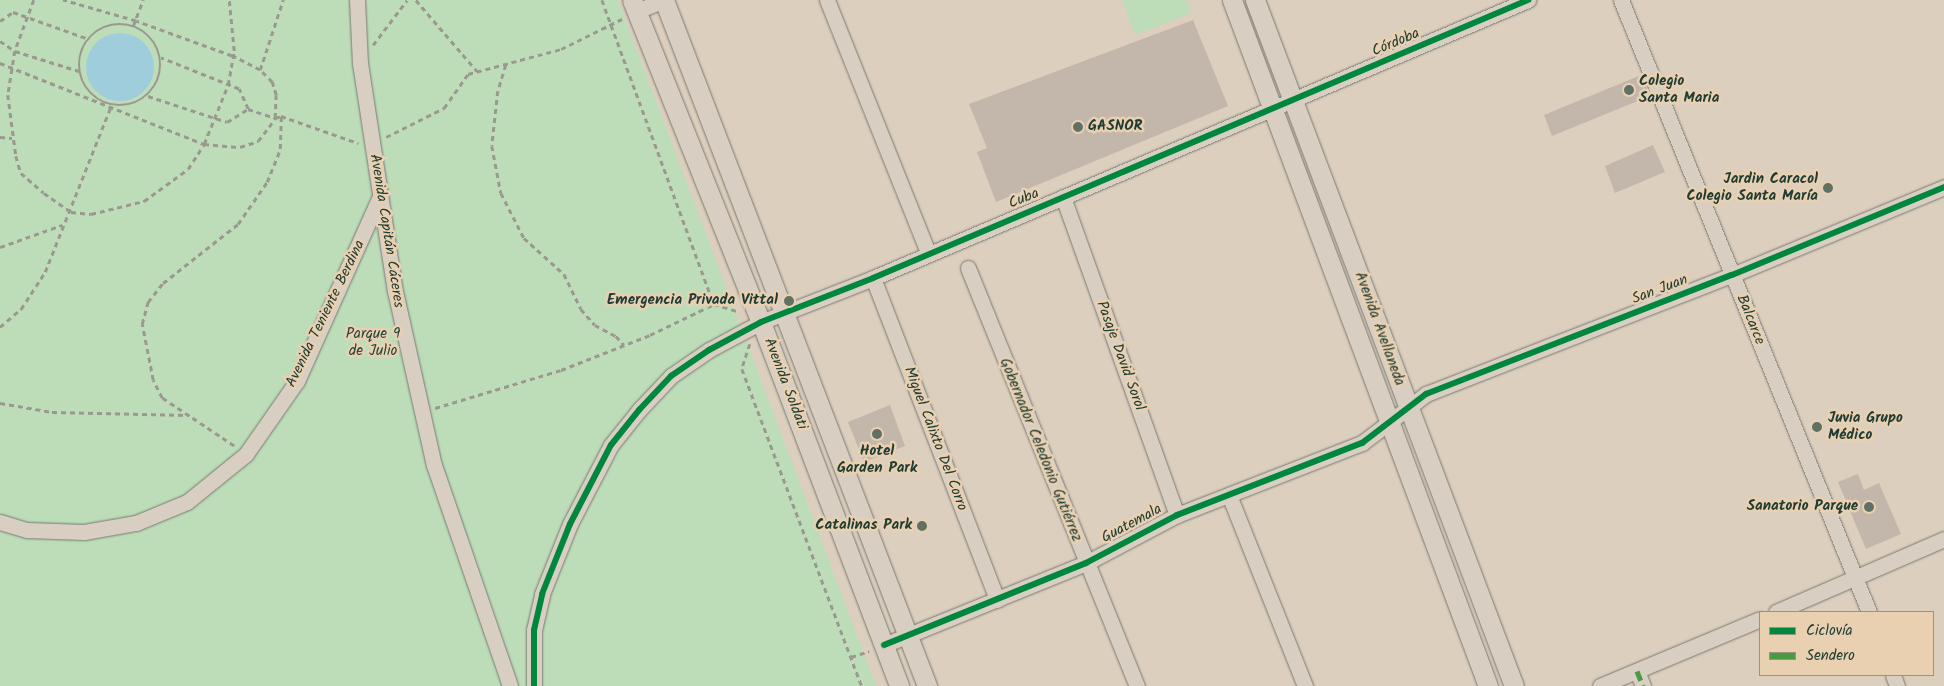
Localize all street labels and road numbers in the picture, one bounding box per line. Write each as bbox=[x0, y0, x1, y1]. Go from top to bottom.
street label: Córdoba bbox=[1370, 25, 1422, 61]
street label: Avenida Capitán Cáceres bbox=[365, 153, 407, 309]
street label: Cuba bbox=[1006, 185, 1042, 213]
street label: Avenida Teniente Berdina bbox=[283, 238, 369, 390]
street label: Avenida Avellaneda bbox=[1350, 269, 1408, 389]
street label: San Juan bbox=[1630, 271, 1690, 309]
street label: Balcarce bbox=[1732, 292, 1768, 348]
street label: Pasaje David Sorol bbox=[1092, 299, 1148, 413]
street label: Avenida Soldati bbox=[759, 336, 811, 432]
street label: Gobernador Celedonio Gutiérrez bbox=[995, 356, 1085, 544]
street label: Miguel Calixto Del Corro bbox=[899, 364, 971, 514]
street label: Guatemala bbox=[1099, 501, 1165, 547]

